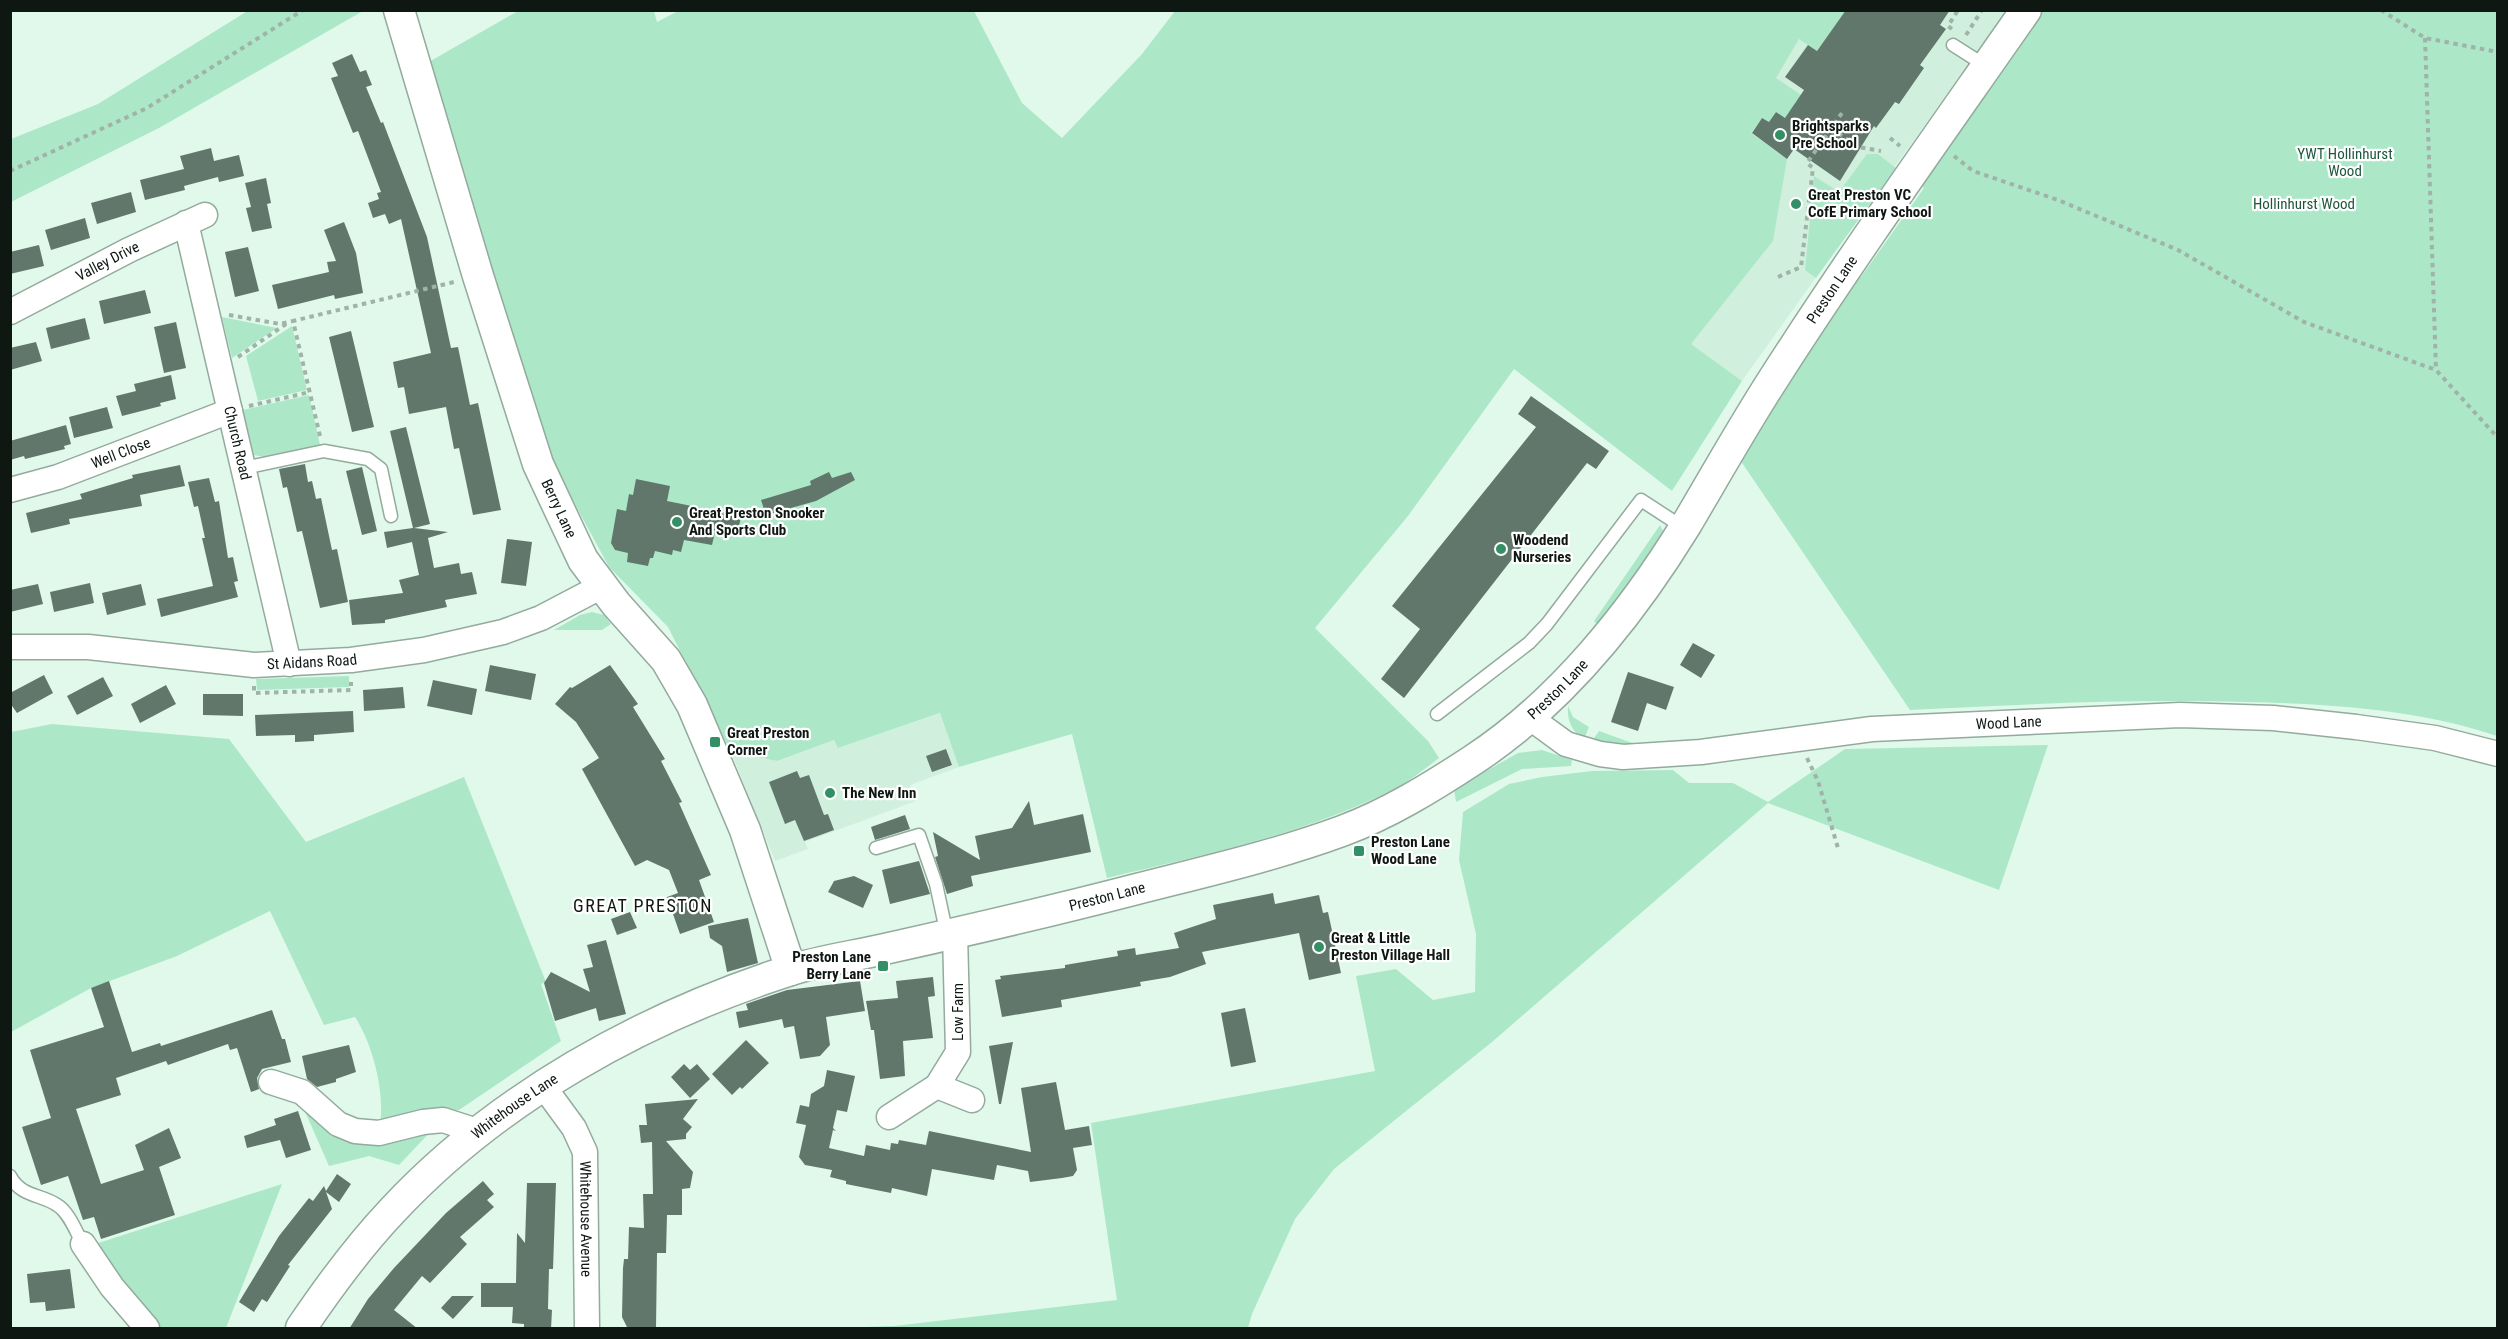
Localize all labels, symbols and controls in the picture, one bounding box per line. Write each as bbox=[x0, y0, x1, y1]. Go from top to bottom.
place label: Brightsparks Pre School bbox=[1792, 117, 1869, 152]
marker: Brightsparks Pre School bbox=[1773, 128, 1787, 142]
park label: YWT Hollinhurst Wood bbox=[2297, 145, 2393, 180]
place label: Great Preston VC CofE Primary School bbox=[1808, 186, 1932, 221]
park label: Hollinhurst Wood bbox=[2253, 195, 2355, 213]
marker: Great Preston VC CofE Primary School bbox=[1789, 197, 1803, 211]
street label: Valley Drive bbox=[73, 238, 142, 285]
street label: Preston Lane bbox=[1803, 252, 1861, 327]
street label: Church Road bbox=[220, 404, 255, 482]
street label: Well Close bbox=[89, 433, 153, 472]
street label: Berry Lane bbox=[537, 476, 580, 541]
place label: Great Preston Snooker And Sports Club bbox=[689, 504, 825, 539]
marker: Great Preston Snooker And Sports Club bbox=[670, 515, 684, 529]
place label: Woodend Nurseries bbox=[1513, 531, 1571, 566]
marker: Woodend Nurseries bbox=[1494, 542, 1508, 556]
street label: St Aidans Road bbox=[266, 650, 358, 673]
street label: Preston Lane bbox=[1524, 656, 1592, 723]
street label: Wood Lane bbox=[1975, 712, 2042, 733]
place label: Great Preston Corner bbox=[727, 724, 809, 759]
marker: Great Preston Corner bbox=[708, 735, 722, 749]
place label: The New Inn bbox=[842, 784, 916, 802]
marker: The New Inn bbox=[823, 786, 837, 800]
place label: Preston Lane Wood Lane bbox=[1371, 833, 1450, 868]
marker: Preston Lane Wood Lane bbox=[1352, 844, 1366, 858]
street label: Preston Lane bbox=[1067, 878, 1147, 915]
district label: GREAT PRESTON bbox=[573, 895, 713, 916]
place label: Great & Little Preston Village Hall bbox=[1331, 929, 1450, 964]
marker: Great & Little Preston Village Hall bbox=[1312, 940, 1326, 954]
place label: Preston Lane Berry Lane bbox=[792, 948, 871, 983]
marker: Preston Lane Berry Lane bbox=[876, 959, 890, 973]
street label: Low Farm bbox=[949, 983, 967, 1041]
street label: Whitehouse Lane bbox=[468, 1070, 561, 1143]
street label: Whitehouse Avenue bbox=[576, 1161, 595, 1277]

